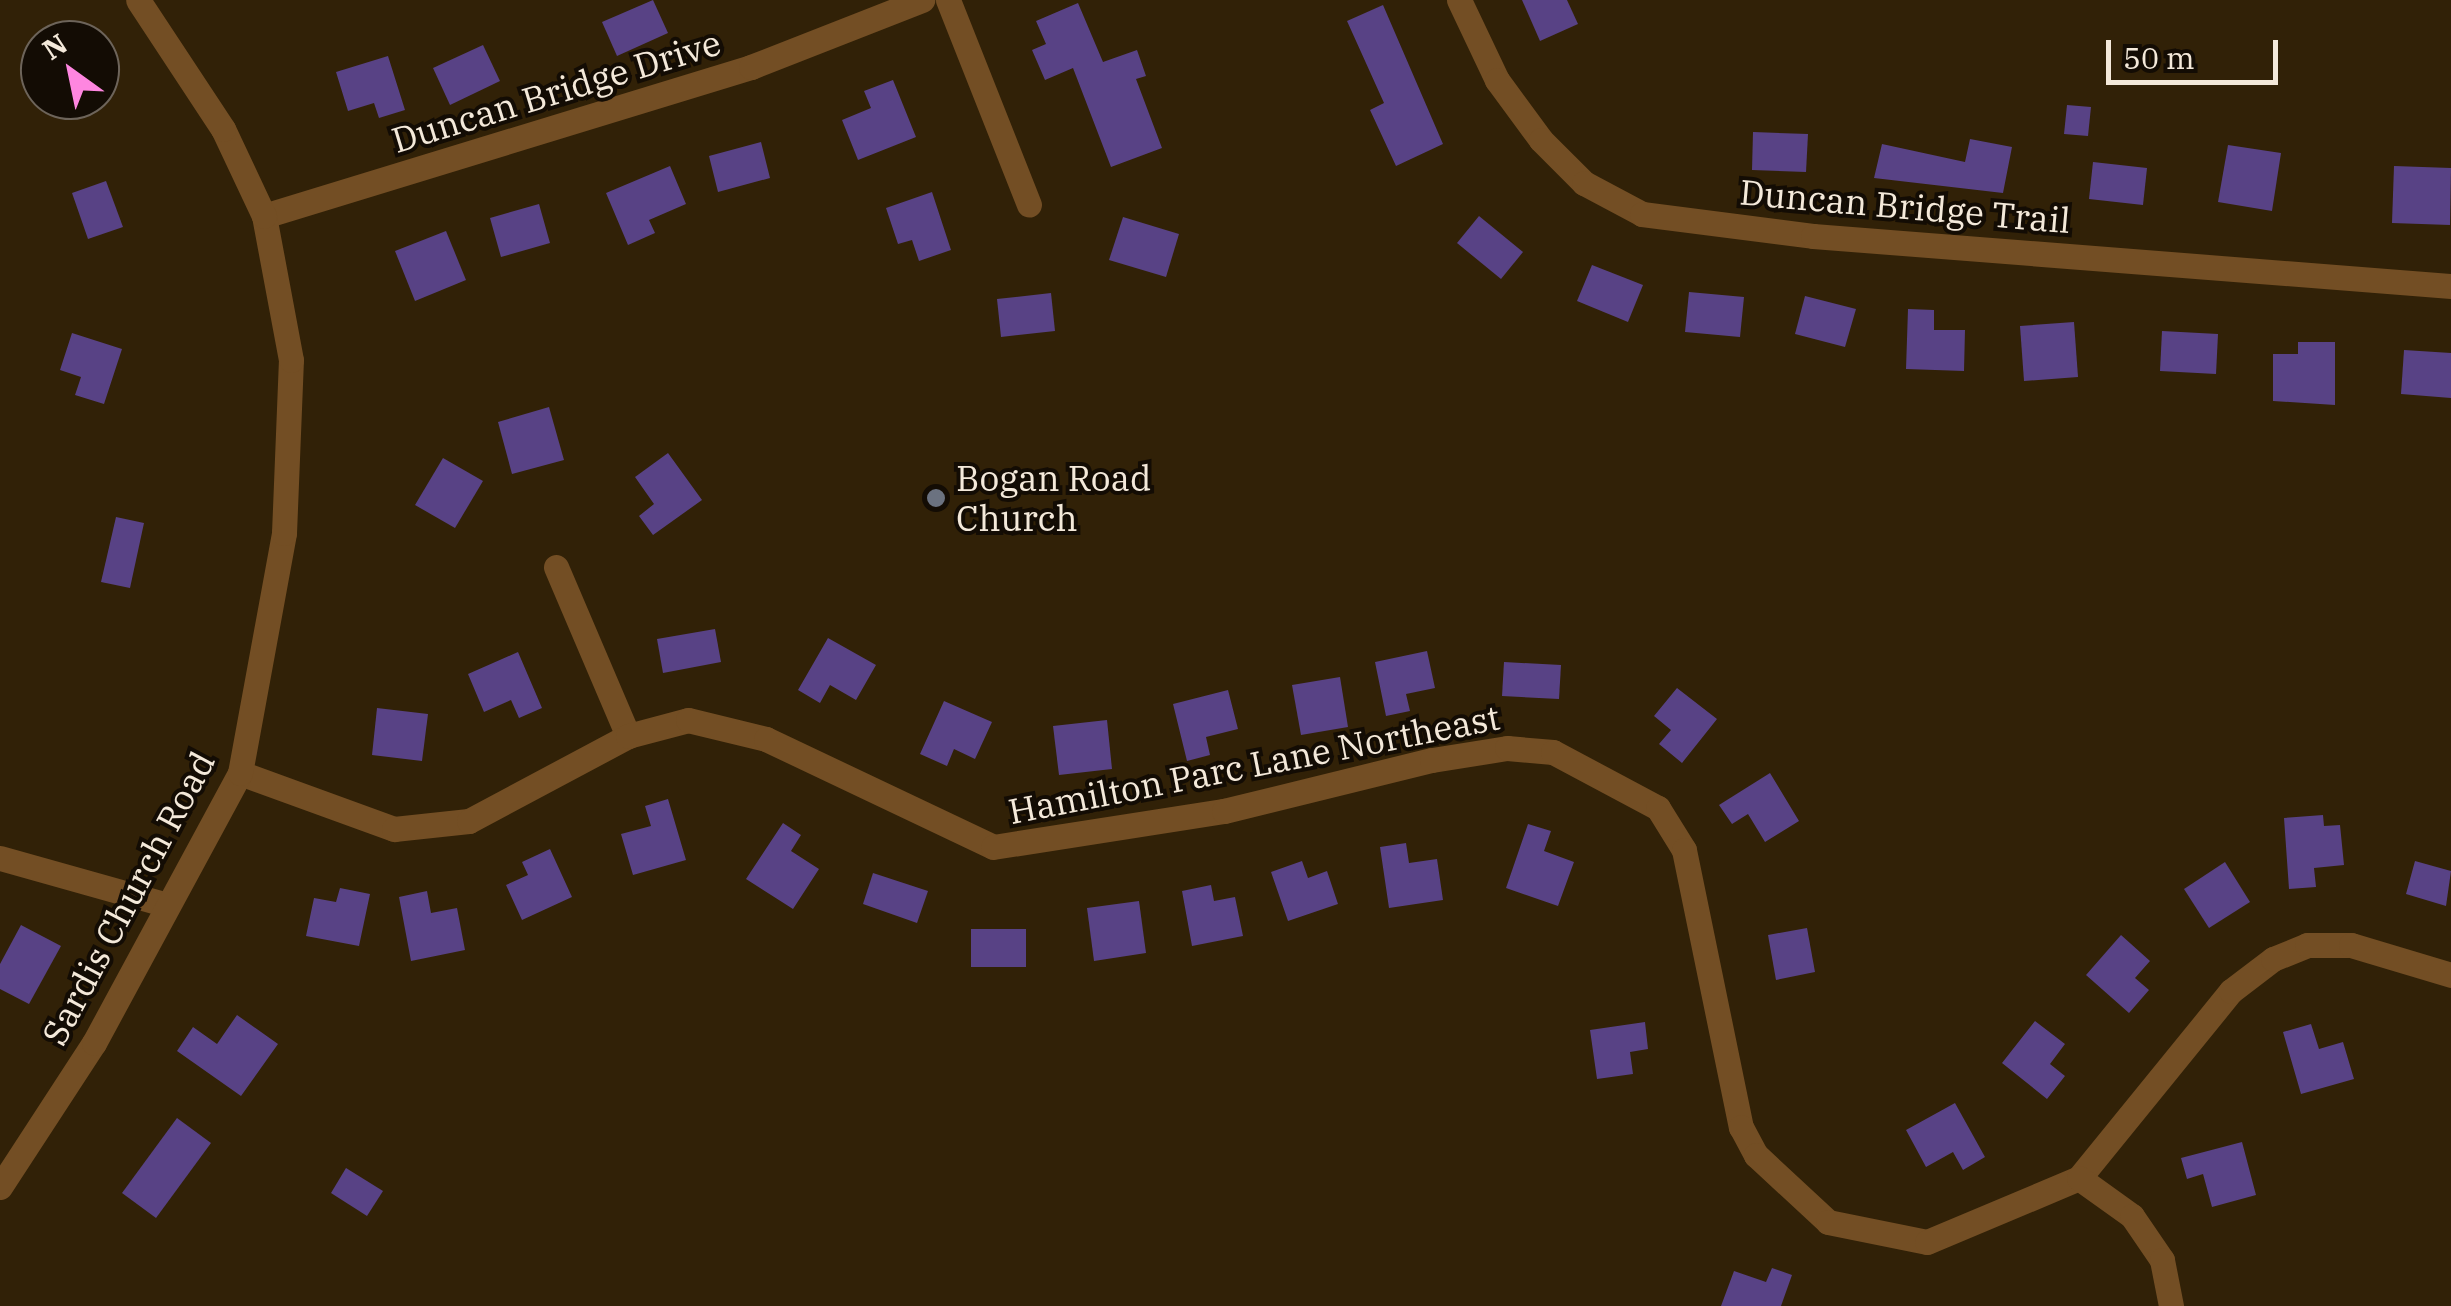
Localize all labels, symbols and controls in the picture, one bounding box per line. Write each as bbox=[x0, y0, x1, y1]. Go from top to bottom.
north arrow bbox=[20, 20, 120, 120]
scale bar bbox=[2111, 20, 2284, 82]
street label: Duncan Bridge Drive bbox=[387, 21, 725, 161]
text: N bbox=[35, 25, 74, 68]
text: 50 m bbox=[2123, 38, 2195, 77]
street label: Duncan Bridge Trail bbox=[1738, 171, 2072, 241]
place label: Bogan Road Church bbox=[956, 457, 1151, 539]
marker: Bogan Road Church bbox=[925, 487, 947, 509]
street label: Hamilton Parc Lane Northeast bbox=[1005, 696, 1503, 832]
street label: Sardis Church Road bbox=[33, 744, 223, 1052]

